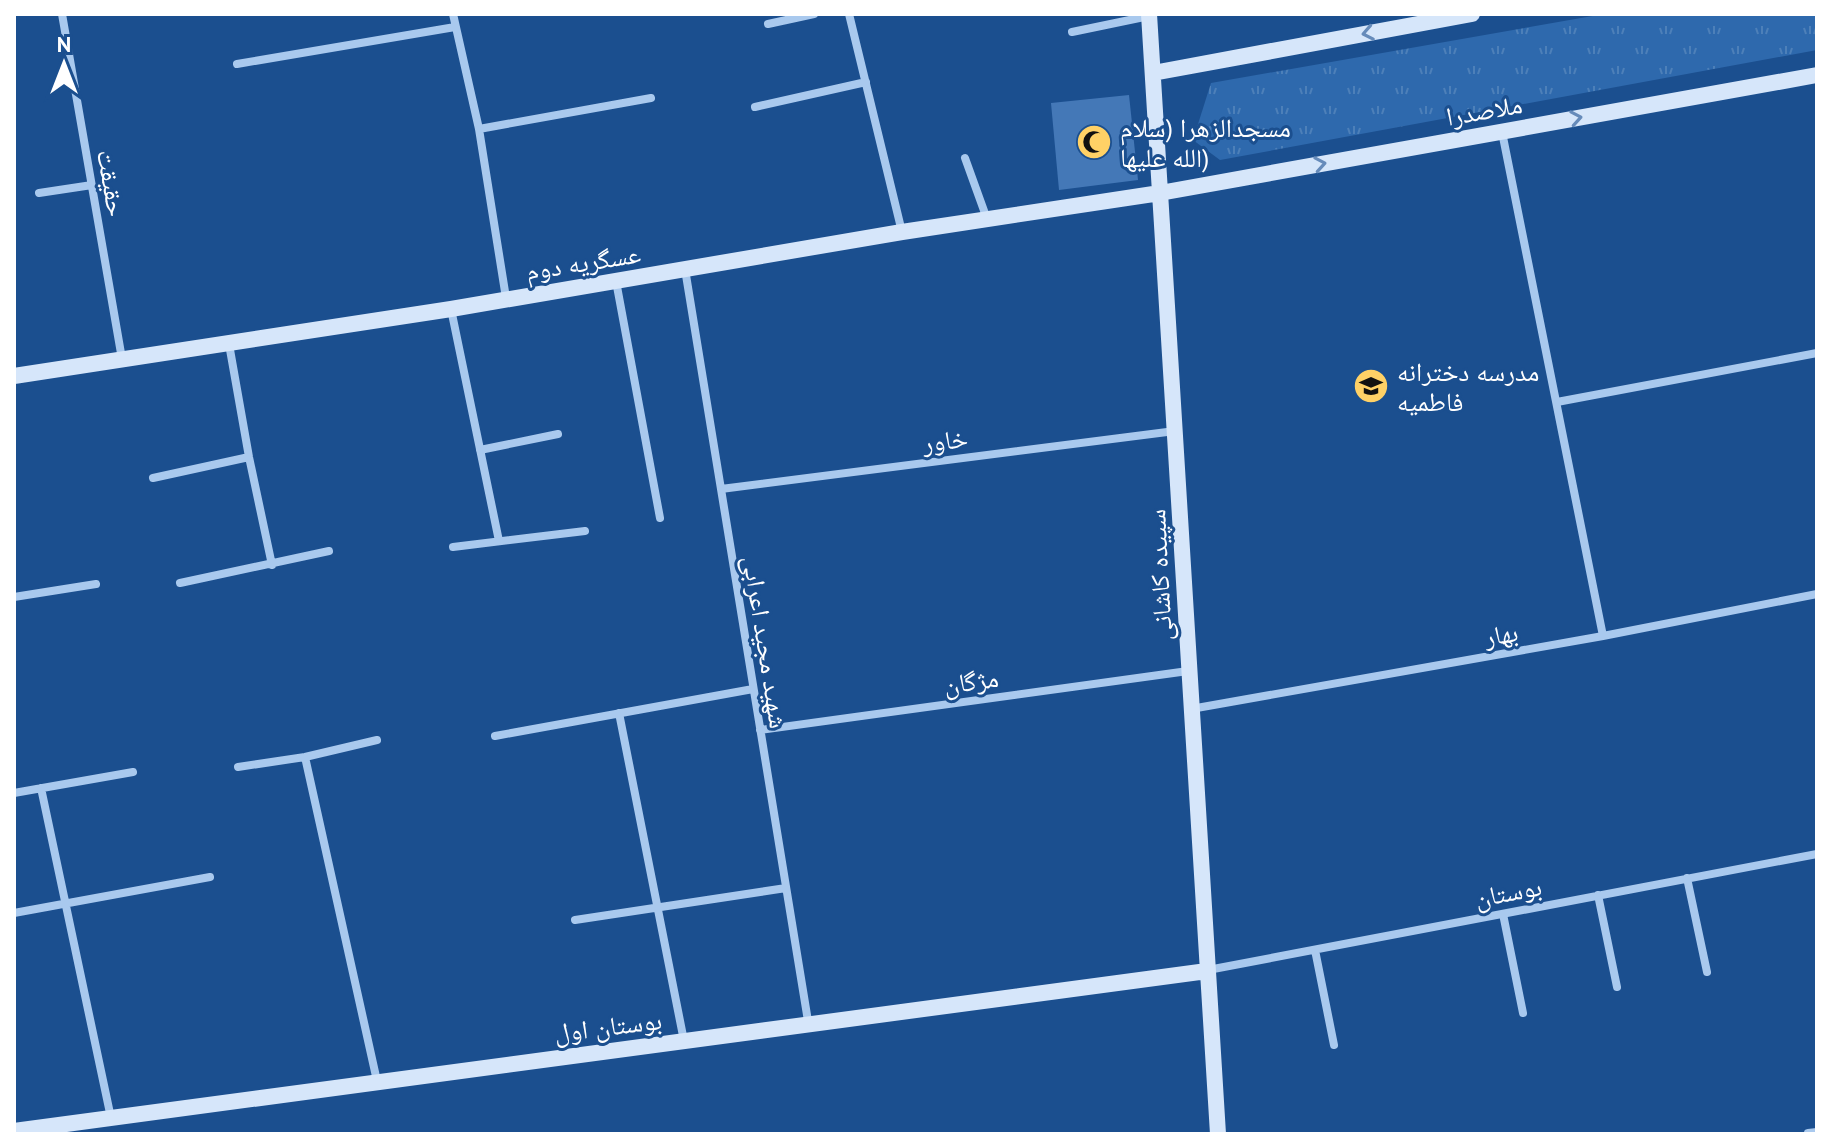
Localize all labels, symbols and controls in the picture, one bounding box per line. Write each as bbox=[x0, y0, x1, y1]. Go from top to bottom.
north arrow bbox=[24, 24, 104, 104]
one-way arrow bbox=[1361, 24, 1375, 41]
text: N bbox=[57, 30, 71, 58]
street label: ملاصدرا bbox=[1443, 87, 1525, 133]
place label: مسجدالزهرا (سلام الله علیها) bbox=[1120, 111, 1291, 174]
one-way arrow bbox=[1569, 111, 1582, 128]
mosque icon: مسجدالزهرا (سلام الله علیها) bbox=[1075, 123, 1113, 161]
street label: حقیقت bbox=[90, 147, 134, 219]
one-way arrow bbox=[1313, 157, 1326, 174]
street label: عسگریه دوم bbox=[523, 237, 643, 289]
place label: مدرسه دخترانه فاطمیه bbox=[1397, 355, 1539, 418]
school or university icon: مدرسه دخترانه فاطمیه bbox=[1352, 367, 1390, 405]
street label: خاور bbox=[920, 421, 970, 459]
street label: سپیده کاشانی bbox=[1139, 508, 1179, 642]
street label: شهید مجید اعرابی bbox=[736, 553, 796, 731]
street label: بهار bbox=[1481, 615, 1520, 653]
street label: مژگان bbox=[941, 661, 1001, 701]
street label: بوستان bbox=[1472, 869, 1544, 915]
street label: بوستان اول bbox=[552, 1003, 664, 1049]

